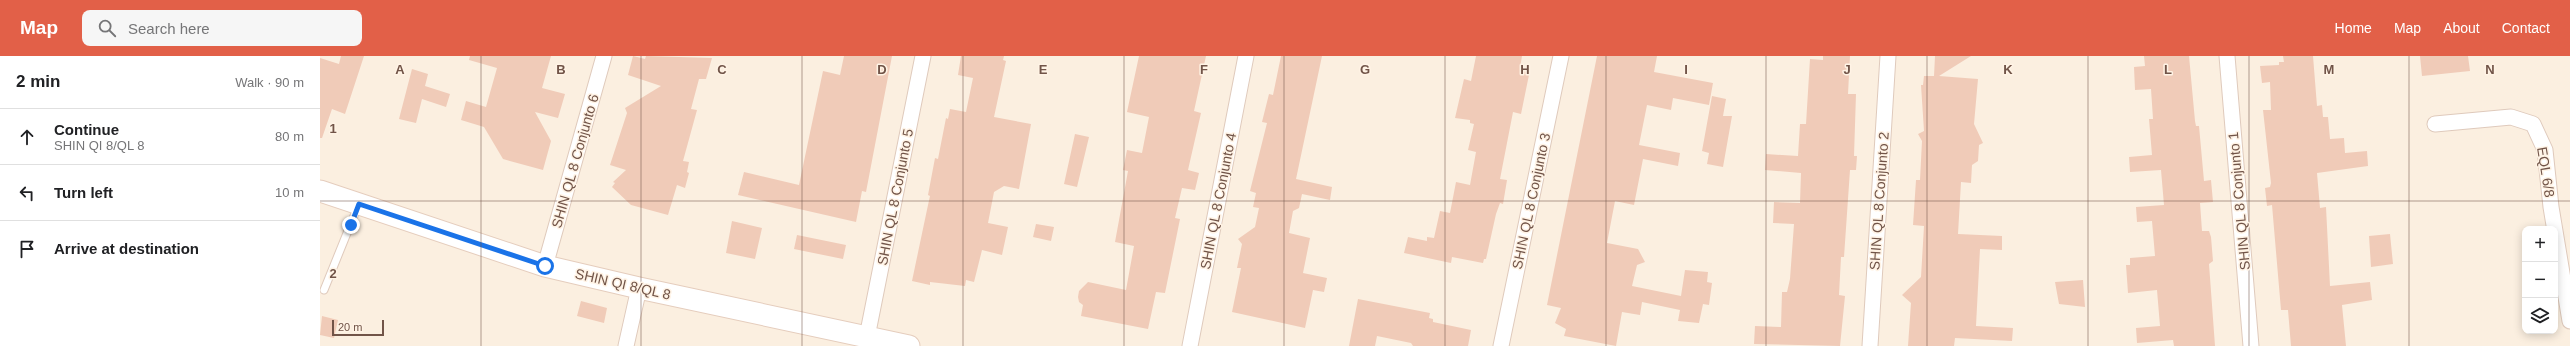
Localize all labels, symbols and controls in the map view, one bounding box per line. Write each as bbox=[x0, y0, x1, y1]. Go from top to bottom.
search box bbox=[82, 10, 362, 46]
text: Map bbox=[20, 17, 58, 38]
icon: search bbox=[96, 17, 118, 39]
text: Search here bbox=[128, 20, 210, 37]
text: Home bbox=[2335, 20, 2372, 36]
text: Map bbox=[2394, 20, 2421, 36]
text: About bbox=[2443, 20, 2480, 36]
text: Contact bbox=[2502, 20, 2550, 36]
text: A bbox=[395, 62, 405, 77]
text: B bbox=[556, 62, 566, 77]
text: C bbox=[717, 62, 727, 77]
text: D bbox=[877, 62, 887, 77]
text: E bbox=[1039, 62, 1048, 77]
text: F bbox=[1200, 62, 1208, 77]
text: G bbox=[1360, 62, 1370, 77]
text: H bbox=[1520, 62, 1530, 77]
text: I bbox=[1684, 62, 1688, 77]
text: J bbox=[1843, 62, 1851, 77]
text: K bbox=[2003, 62, 2013, 77]
text: L bbox=[2164, 62, 2172, 77]
text: M bbox=[2324, 62, 2334, 77]
text: N bbox=[2485, 62, 2495, 77]
text: 2 min bbox=[16, 72, 60, 91]
text: Walk · 90 m bbox=[235, 75, 304, 90]
street label: SHIN QL 8 Conjunto 6 bbox=[548, 92, 602, 230]
text: Continue bbox=[54, 121, 119, 138]
text: 1 bbox=[329, 121, 337, 136]
icon: ahead bbox=[16, 126, 38, 148]
street label: SHIN QL 8 Conjunto 5 bbox=[874, 127, 916, 267]
text: 80 m bbox=[275, 129, 304, 144]
street label: SHIN QL 8 Conjunto 4 bbox=[1197, 131, 1239, 271]
street label: SHIN QL 8 Conjunto 3 bbox=[1509, 131, 1553, 271]
street label: SHIN QL 8 Conjunto 2 bbox=[1866, 131, 1892, 271]
street label: SHIN QL 8 Conjunto 1 bbox=[2225, 131, 2253, 271]
text: SHIN QI 8/QL 8 bbox=[54, 138, 145, 153]
street label: EQL 6/8 bbox=[2534, 146, 2558, 199]
icon: left bbox=[16, 182, 38, 204]
text: Turn left bbox=[54, 184, 113, 201]
text: 10 m bbox=[275, 185, 304, 200]
route end bbox=[342, 216, 360, 234]
map controls bbox=[2522, 226, 2558, 334]
button: + bbox=[2522, 226, 2558, 262]
icon: arrive bbox=[16, 238, 38, 260]
text: Arrive at destination bbox=[54, 240, 199, 257]
route start bbox=[536, 257, 554, 275]
button: − bbox=[2522, 262, 2558, 298]
street label: SHIN QI 8/QL 8 bbox=[574, 265, 673, 303]
text: 2 bbox=[329, 266, 337, 281]
button: layers bbox=[2522, 298, 2558, 334]
scale bar bbox=[332, 318, 384, 337]
text: 20 m bbox=[338, 321, 362, 333]

